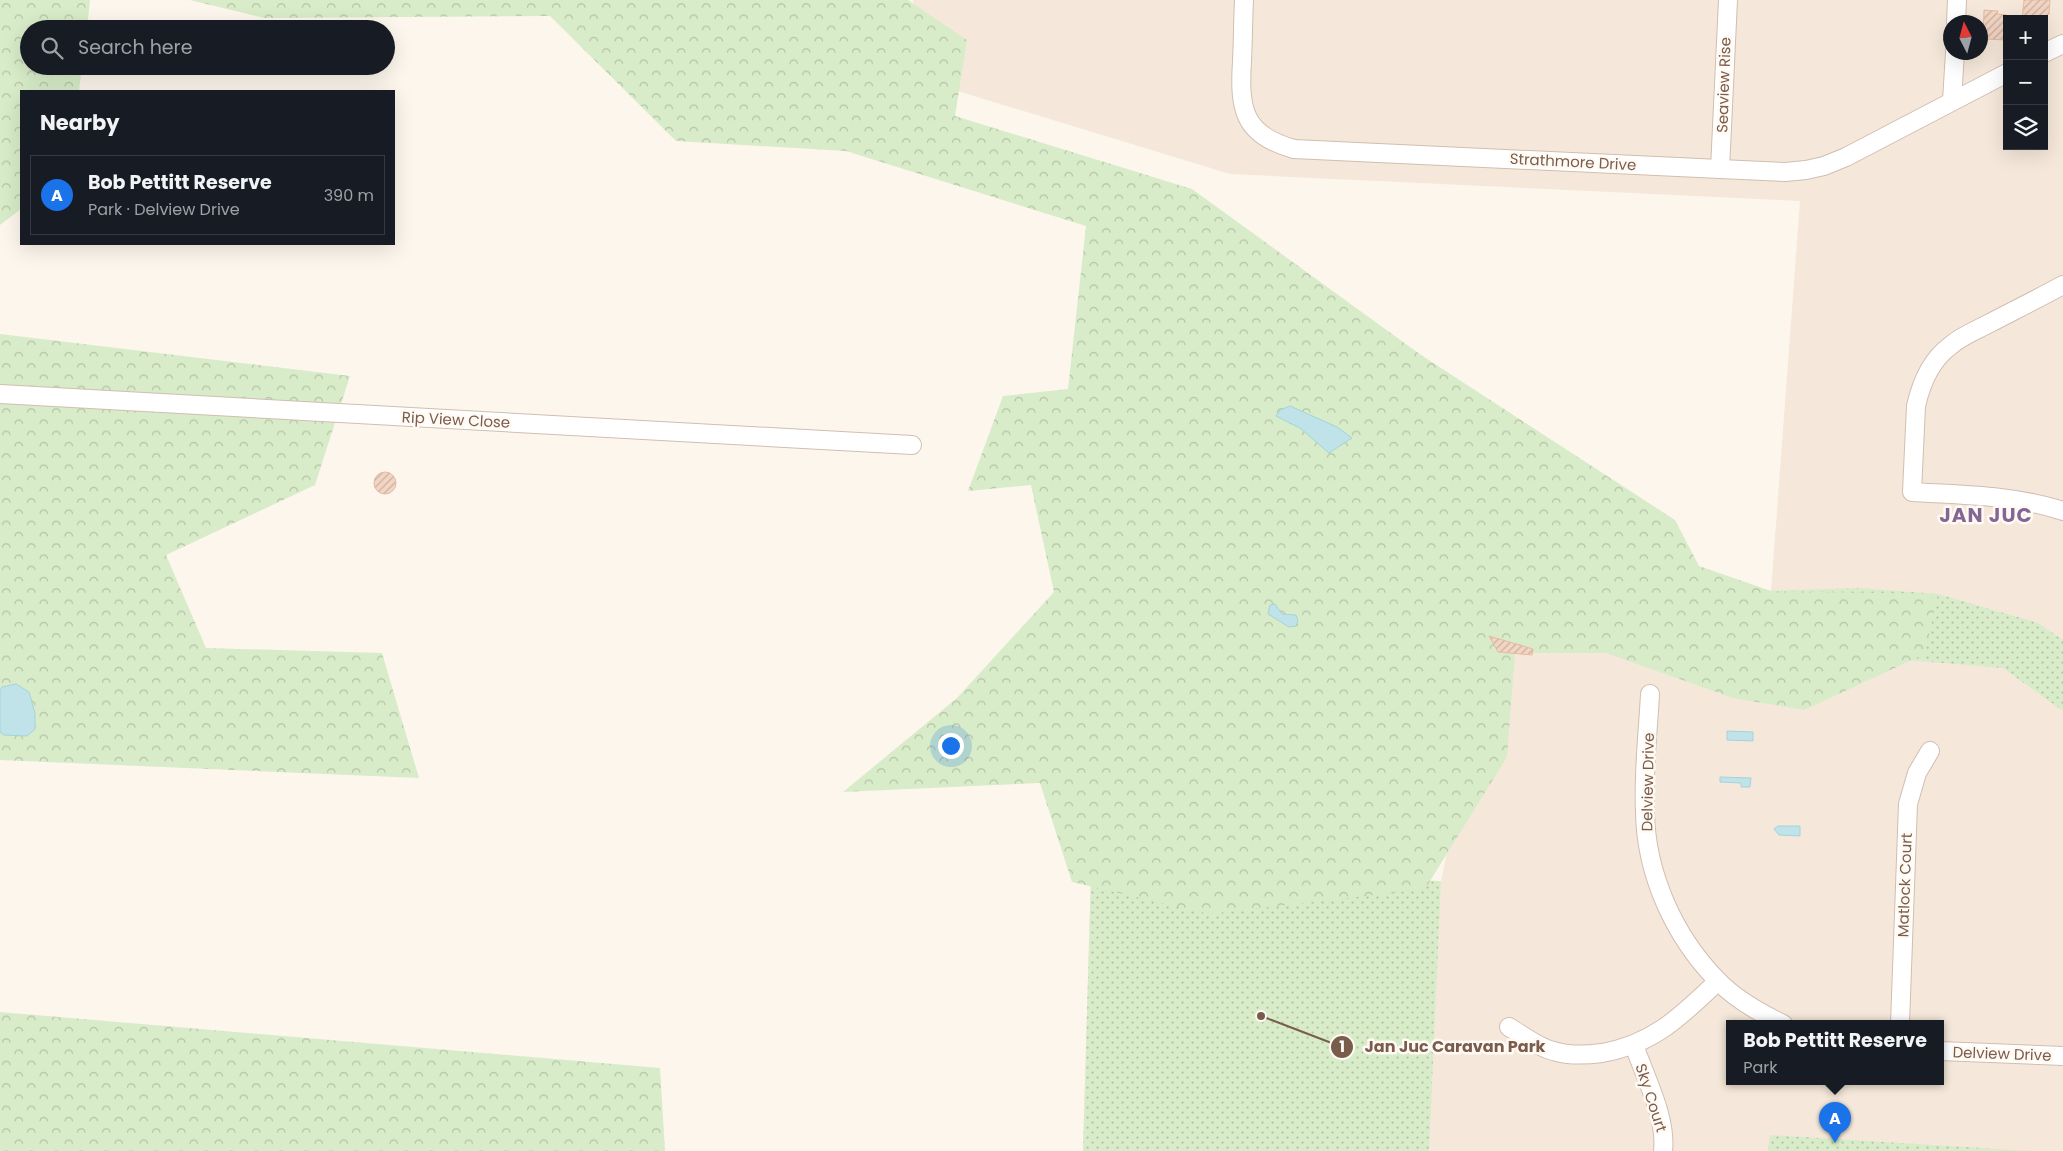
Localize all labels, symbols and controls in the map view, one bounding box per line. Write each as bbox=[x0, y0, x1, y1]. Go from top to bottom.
north arrow bbox=[1943, 15, 1988, 60]
map controls bbox=[2003, 15, 2048, 150]
button: + bbox=[2003, 15, 2048, 60]
search box bbox=[20, 20, 395, 75]
icon: search bbox=[38, 34, 66, 62]
text: Search here bbox=[78, 34, 192, 61]
street label: Seaview Rise bbox=[1711, 37, 1736, 133]
button: − bbox=[2003, 60, 2048, 105]
button: layers bbox=[2003, 105, 2048, 150]
text: Nearby bbox=[40, 108, 120, 137]
street label: Strathmore Drive bbox=[1509, 148, 1637, 175]
text: Bob Pettitt Reserve bbox=[88, 169, 272, 196]
text: A bbox=[51, 184, 63, 207]
text: 390 m bbox=[324, 184, 374, 207]
text: Park · Delview Drive bbox=[88, 198, 240, 221]
street label: Rip View Close bbox=[401, 406, 511, 433]
district label: JAN JUC bbox=[1939, 501, 2033, 529]
street label: Delview Drive bbox=[1636, 732, 1659, 832]
your location bbox=[938, 733, 964, 759]
street label: Matlock Court bbox=[1892, 832, 1917, 938]
popup bbox=[1726, 1020, 1944, 1085]
text: Bob Pettitt Reserve bbox=[1743, 1027, 1927, 1054]
callout: Jan Juc Caravan Park bbox=[1330, 1031, 1555, 1062]
text: Jan Juc Caravan Park bbox=[1365, 1035, 1546, 1058]
text: 1 bbox=[1339, 1036, 1345, 1057]
street label: Delview Drive bbox=[1952, 1041, 2052, 1066]
text: Park bbox=[1743, 1056, 1777, 1079]
street label: Sky Court bbox=[1631, 1061, 1672, 1135]
pin: A bbox=[1819, 1102, 1851, 1143]

